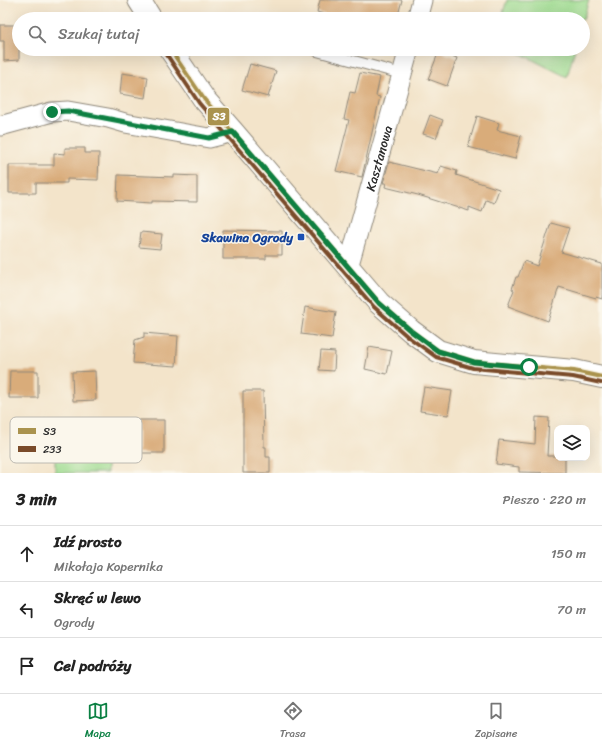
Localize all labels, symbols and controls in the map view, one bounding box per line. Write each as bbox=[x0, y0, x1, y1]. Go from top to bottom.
search box bbox=[12, 12, 590, 56]
text: Szukaj tutaj bbox=[58, 21, 139, 47]
icon: search bbox=[26, 23, 48, 45]
route end bbox=[43, 103, 61, 121]
line badge: S3 bbox=[207, 107, 230, 126]
text: S3 bbox=[212, 107, 226, 126]
street label: Kasztanowa bbox=[358, 122, 399, 194]
place label: Skawina Ogrody bbox=[200, 226, 294, 249]
marker: Skawina Ogrody bbox=[296, 232, 306, 242]
route start bbox=[520, 358, 538, 376]
legend bbox=[10, 417, 142, 463]
text: S3 bbox=[43, 422, 56, 441]
map controls bbox=[554, 425, 590, 461]
button: layers bbox=[554, 425, 590, 461]
text: 233 bbox=[43, 440, 61, 459]
text: 3 min bbox=[16, 484, 57, 514]
text: Pieszo · 220 m bbox=[502, 488, 586, 511]
text: Idź prosto bbox=[54, 529, 122, 555]
text: 150 m bbox=[551, 542, 586, 565]
icon: ahead bbox=[16, 543, 38, 565]
text: Mikołaja Kopernika bbox=[54, 555, 163, 578]
text: Skręć w lewo bbox=[54, 585, 141, 611]
text: 70 m bbox=[557, 598, 586, 621]
icon: left bbox=[16, 599, 38, 621]
text: Ogrody bbox=[54, 611, 95, 634]
text: Cel podróży bbox=[54, 653, 131, 679]
icon: arrive bbox=[16, 655, 38, 677]
tab: Mapa bbox=[85, 700, 110, 743]
tab: Trasa bbox=[280, 700, 306, 743]
tab: Zapisane bbox=[475, 700, 517, 743]

